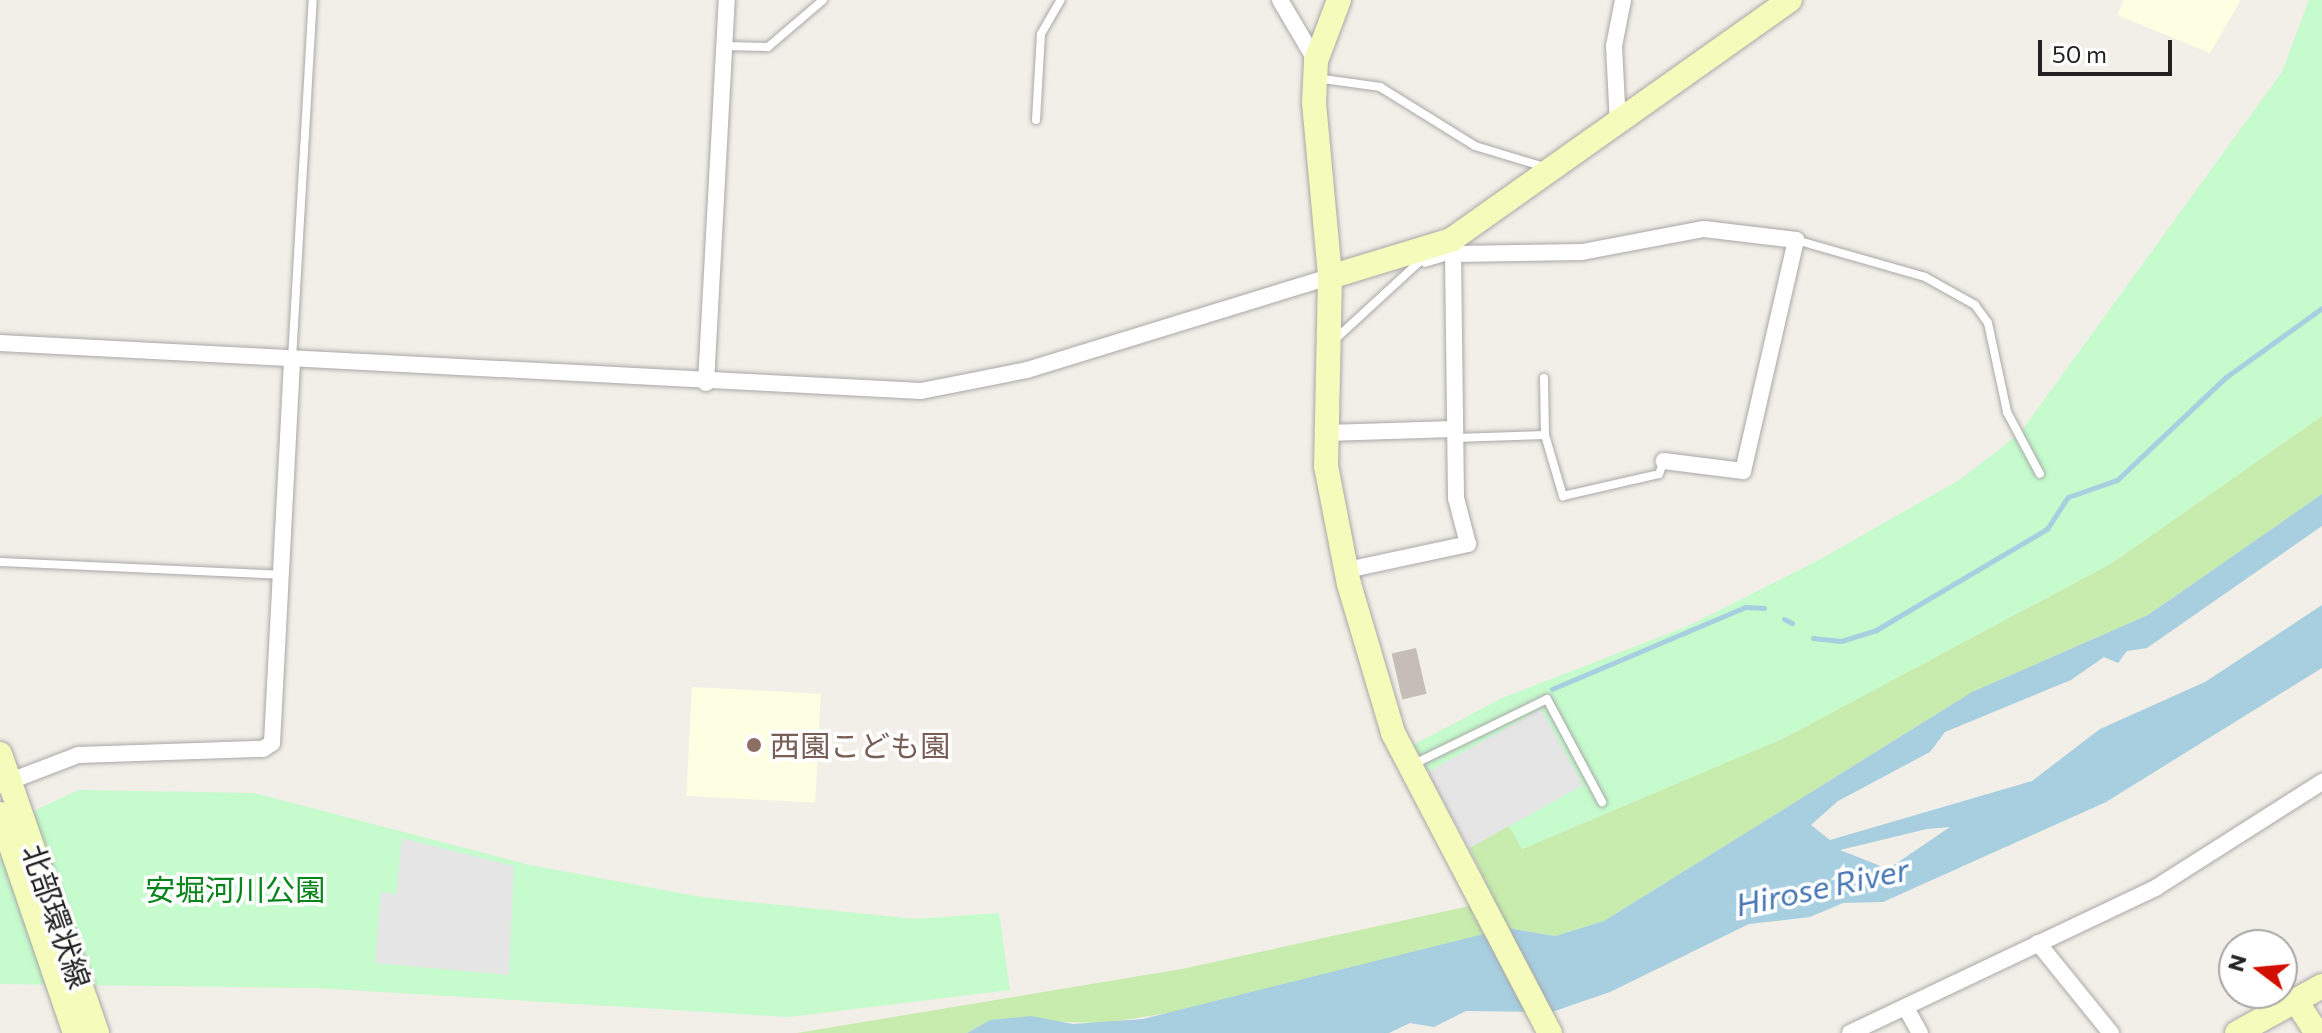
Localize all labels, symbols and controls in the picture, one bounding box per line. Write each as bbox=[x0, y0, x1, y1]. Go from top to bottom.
scale bar bbox=[2042, 24, 2176, 74]
text: 50 m bbox=[2052, 39, 2107, 68]
place label: 西園こども園 bbox=[770, 727, 950, 763]
marker: 西園こども園 bbox=[745, 736, 763, 754]
street label: 北部環状線 bbox=[16, 839, 98, 993]
water label: Hirose River bbox=[1732, 849, 1912, 923]
park label: 安堀河川公園 bbox=[145, 871, 325, 907]
north arrow bbox=[2218, 929, 2298, 1009]
text: N bbox=[2221, 951, 2252, 974]

